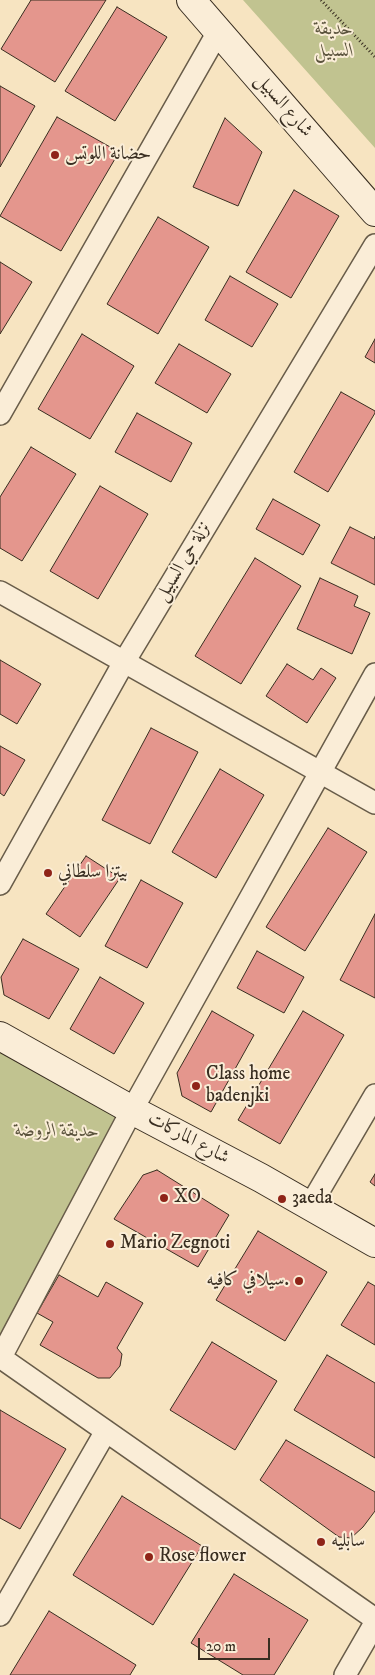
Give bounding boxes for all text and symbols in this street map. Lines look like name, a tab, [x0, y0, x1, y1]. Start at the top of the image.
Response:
park label: حديقة السبيل	[314, 19, 354, 63]
street label: شارع السبيل	[249, 70, 317, 142]
place label: حضانة اللوتس	[65, 144, 151, 166]
marker: حضانة اللوتس	[49, 149, 61, 161]
street label: نزلة حي السبيل	[151, 518, 217, 606]
place label: بيتزا سلطاني	[58, 862, 128, 884]
marker: بيتزا سلطاني	[42, 867, 54, 879]
place label: Class home badenjki	[206, 1064, 290, 1108]
marker: Class home badenjki	[190, 1080, 202, 1092]
street label: شارع الماركات	[143, 1108, 233, 1170]
park label: حديقة الروضة	[15, 1121, 99, 1143]
place label: XO	[174, 1187, 201, 1209]
place label: 3aeda	[292, 1188, 333, 1210]
marker: XO	[158, 1192, 170, 1204]
marker: 3aeda	[276, 1193, 288, 1205]
place label: Mario Zegnoti	[120, 1233, 230, 1255]
marker: Mario Zegnoti	[104, 1238, 116, 1250]
place label: سيلافي كافيه.	[206, 1270, 289, 1292]
marker: سيلافي كافيه.	[293, 1275, 305, 1287]
place label: سابليه	[331, 1531, 365, 1553]
marker: سابليه	[315, 1536, 327, 1548]
place label: Rose flower	[159, 1546, 246, 1568]
marker: Rose flower	[143, 1551, 155, 1563]
scale bar	[200, 1628, 272, 1660]
text: 20 m	[206, 1637, 236, 1656]

